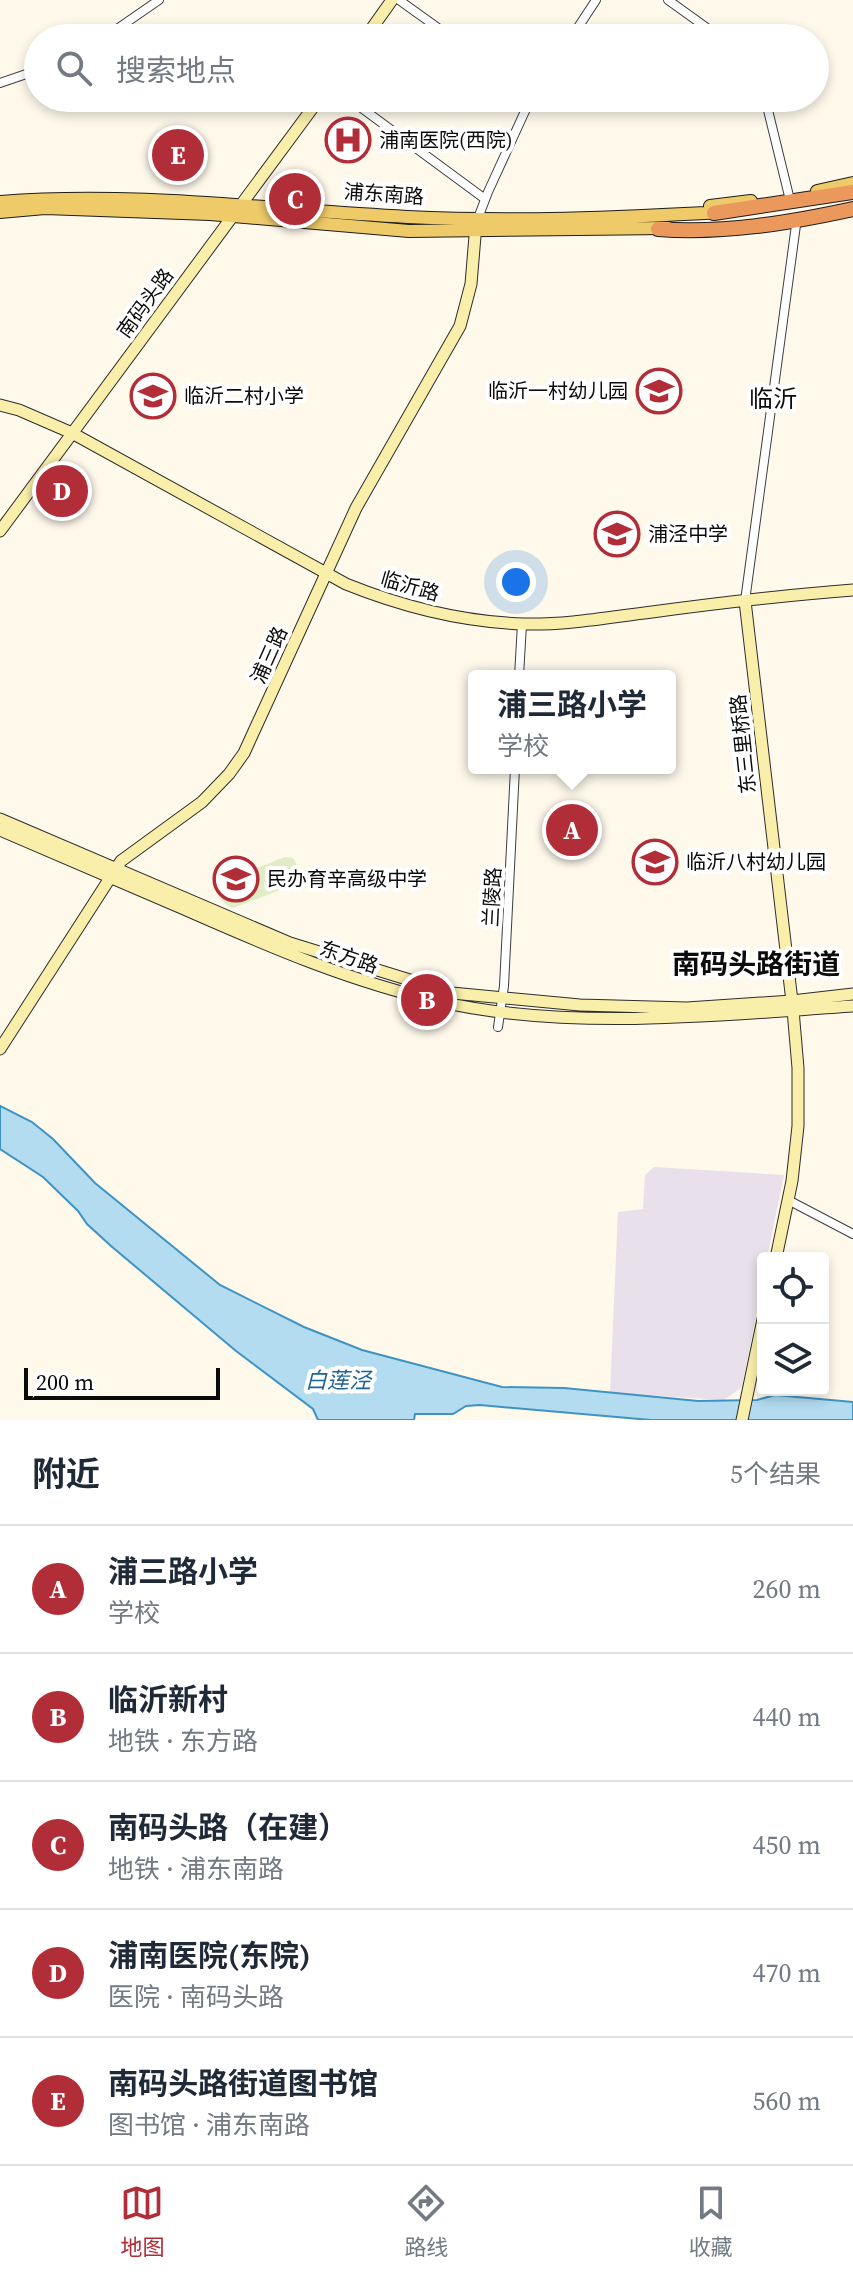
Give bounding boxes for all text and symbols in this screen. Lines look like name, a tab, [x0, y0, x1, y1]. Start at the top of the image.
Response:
search box	[24, 24, 829, 112]
icon: search	[52, 46, 96, 90]
text: 搜索地点	[116, 50, 236, 91]
hospital icon: 浦南医院(西院)	[324, 116, 372, 164]
pin: E	[152, 125, 204, 185]
place label: 浦南医院(西院)	[379, 126, 513, 154]
pin: C	[269, 169, 321, 229]
street label: 浦东南路	[343, 177, 425, 211]
street label: 南码头路	[110, 262, 180, 344]
school or university icon: 临沂一村幼儿园	[635, 367, 683, 415]
school or university icon: 临沂二村小学	[129, 372, 177, 420]
place label: 临沂一村幼儿园	[488, 377, 628, 405]
place label: 临沂二村小学	[184, 382, 304, 410]
district label: 临沂	[749, 382, 797, 415]
pin: D	[36, 461, 88, 521]
school or university icon: 浦泾中学	[593, 510, 641, 558]
place label: 浦泾中学	[648, 520, 728, 548]
your location	[496, 562, 536, 602]
street label: 临沂路	[377, 564, 443, 608]
street label: 浦三路	[244, 622, 294, 688]
popup	[468, 670, 676, 774]
text: 浦三路小学	[497, 684, 647, 725]
street label: 东三里桥路	[724, 693, 762, 795]
text: 学校	[497, 728, 549, 764]
pin: A	[546, 800, 598, 860]
school or university icon: 临沂八村幼儿园	[631, 838, 679, 886]
place label: 临沂八村幼儿园	[686, 848, 826, 876]
school or university icon: 民办育辛高级中学	[212, 855, 260, 903]
place label: 民办育辛高级中学	[267, 865, 427, 893]
street label: 兰陵路	[476, 866, 508, 928]
street label: 东方路	[316, 934, 382, 980]
district label: 南码头路街道	[672, 945, 840, 983]
pin: B	[401, 970, 453, 1030]
map controls	[757, 1252, 829, 1396]
button: locate	[757, 1252, 829, 1324]
button: layers	[757, 1324, 829, 1396]
scale bar	[24, 1364, 220, 1400]
water label: 白莲泾	[305, 1365, 373, 1395]
text: 200 m	[36, 1367, 94, 1397]
text: 附近	[32, 1451, 100, 1497]
text: 5个结果	[730, 1456, 821, 1492]
text: 浦三路小学	[108, 1551, 258, 1592]
text: A	[49, 1571, 67, 1607]
text: 260 m	[753, 1571, 821, 1607]
text: 学校	[108, 1595, 160, 1631]
text: 临沂新村	[108, 1679, 228, 1720]
text: B	[50, 1699, 66, 1735]
text: 440 m	[753, 1699, 821, 1735]
text: 地铁 · 东方路	[108, 1723, 258, 1759]
text: 南码头路（在建）	[108, 1807, 348, 1848]
text: C	[50, 1827, 66, 1863]
text: 450 m	[753, 1827, 821, 1863]
text: 地铁 · 浦东南路	[108, 1851, 284, 1887]
text: 浦南医院(东院)	[108, 1935, 311, 1976]
text: D	[49, 1955, 67, 1991]
text: 470 m	[753, 1955, 821, 1991]
text: 医院 · 南码头路	[108, 1979, 284, 2015]
text: 南码头路街道图书馆	[108, 2063, 378, 2104]
text: E	[50, 2083, 66, 2119]
text: 560 m	[753, 2083, 821, 2119]
text: 图书馆 · 浦东南路	[108, 2107, 310, 2143]
tab: 地图	[120, 2181, 164, 2262]
tab: 路线	[404, 2181, 449, 2262]
tab: 收藏	[689, 2181, 733, 2262]

